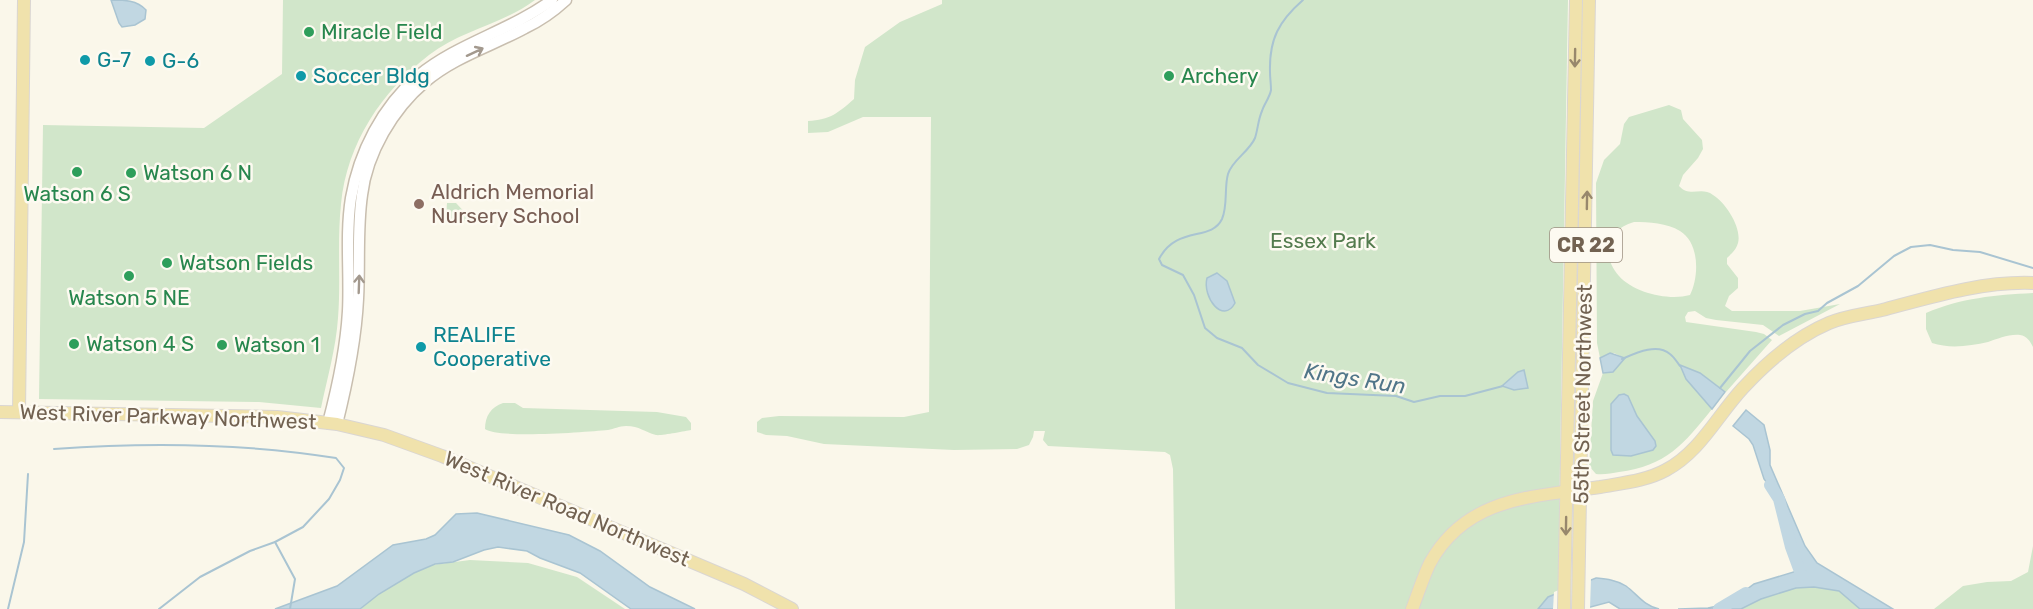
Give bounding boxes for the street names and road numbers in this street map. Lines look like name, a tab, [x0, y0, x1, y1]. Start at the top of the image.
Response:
road number: CR 22	[1550, 228, 1622, 262]
street label: 55th Street Northwest	[1568, 284, 1597, 504]
street label: West River Parkway Northwest	[19, 399, 317, 434]
street label: West River Road Northwest	[441, 445, 694, 572]

